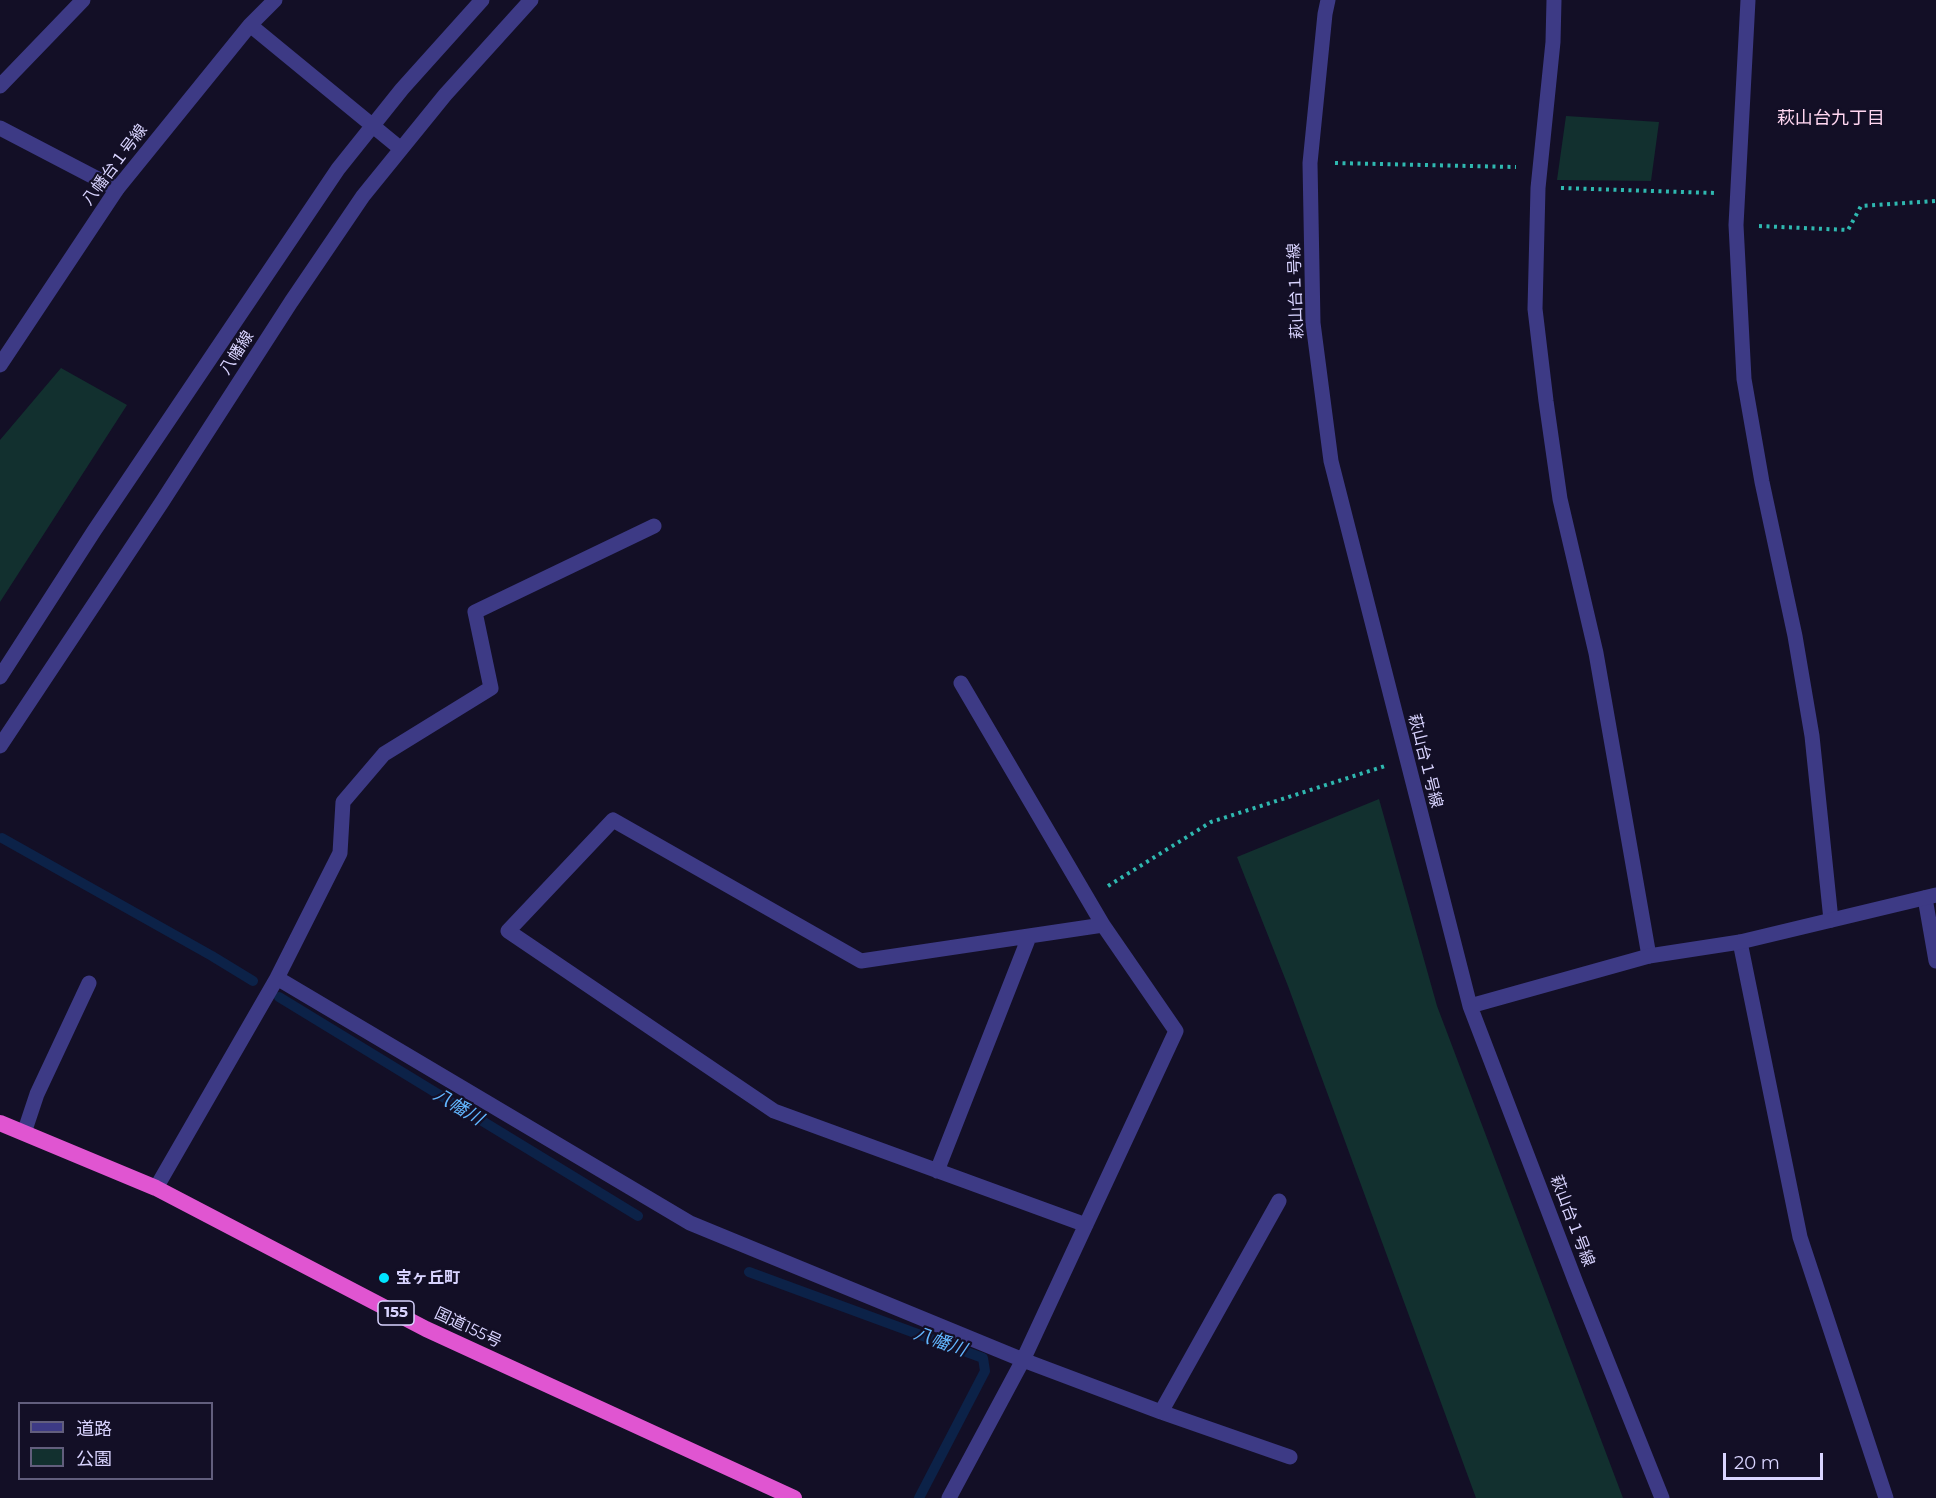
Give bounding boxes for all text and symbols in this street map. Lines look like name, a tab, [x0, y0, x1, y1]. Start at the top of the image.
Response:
district label: 萩山台九丁目	[1777, 108, 1885, 130]
street label: 八幡台１号線	[78, 121, 152, 209]
street label: 萩山台１号線	[1285, 243, 1307, 339]
street label: 八幡線	[216, 328, 258, 378]
street label: 萩山台１号線	[1404, 712, 1446, 810]
water label: 八幡川	[429, 1084, 487, 1130]
street label: 萩山台１号線	[1546, 1173, 1598, 1269]
place label: 宝ヶ丘町	[396, 1268, 460, 1288]
marker: 宝ヶ丘町	[377, 1271, 391, 1285]
road number: 155	[378, 1301, 414, 1325]
street label: 国道155号	[431, 1304, 505, 1352]
water label: 八幡川	[911, 1323, 969, 1361]
legend	[18, 1402, 213, 1480]
text: 道路	[76, 1418, 112, 1440]
scale bar	[1726, 1441, 1826, 1479]
text: 公園	[76, 1448, 112, 1470]
text: 20 m	[1734, 1452, 1780, 1474]

